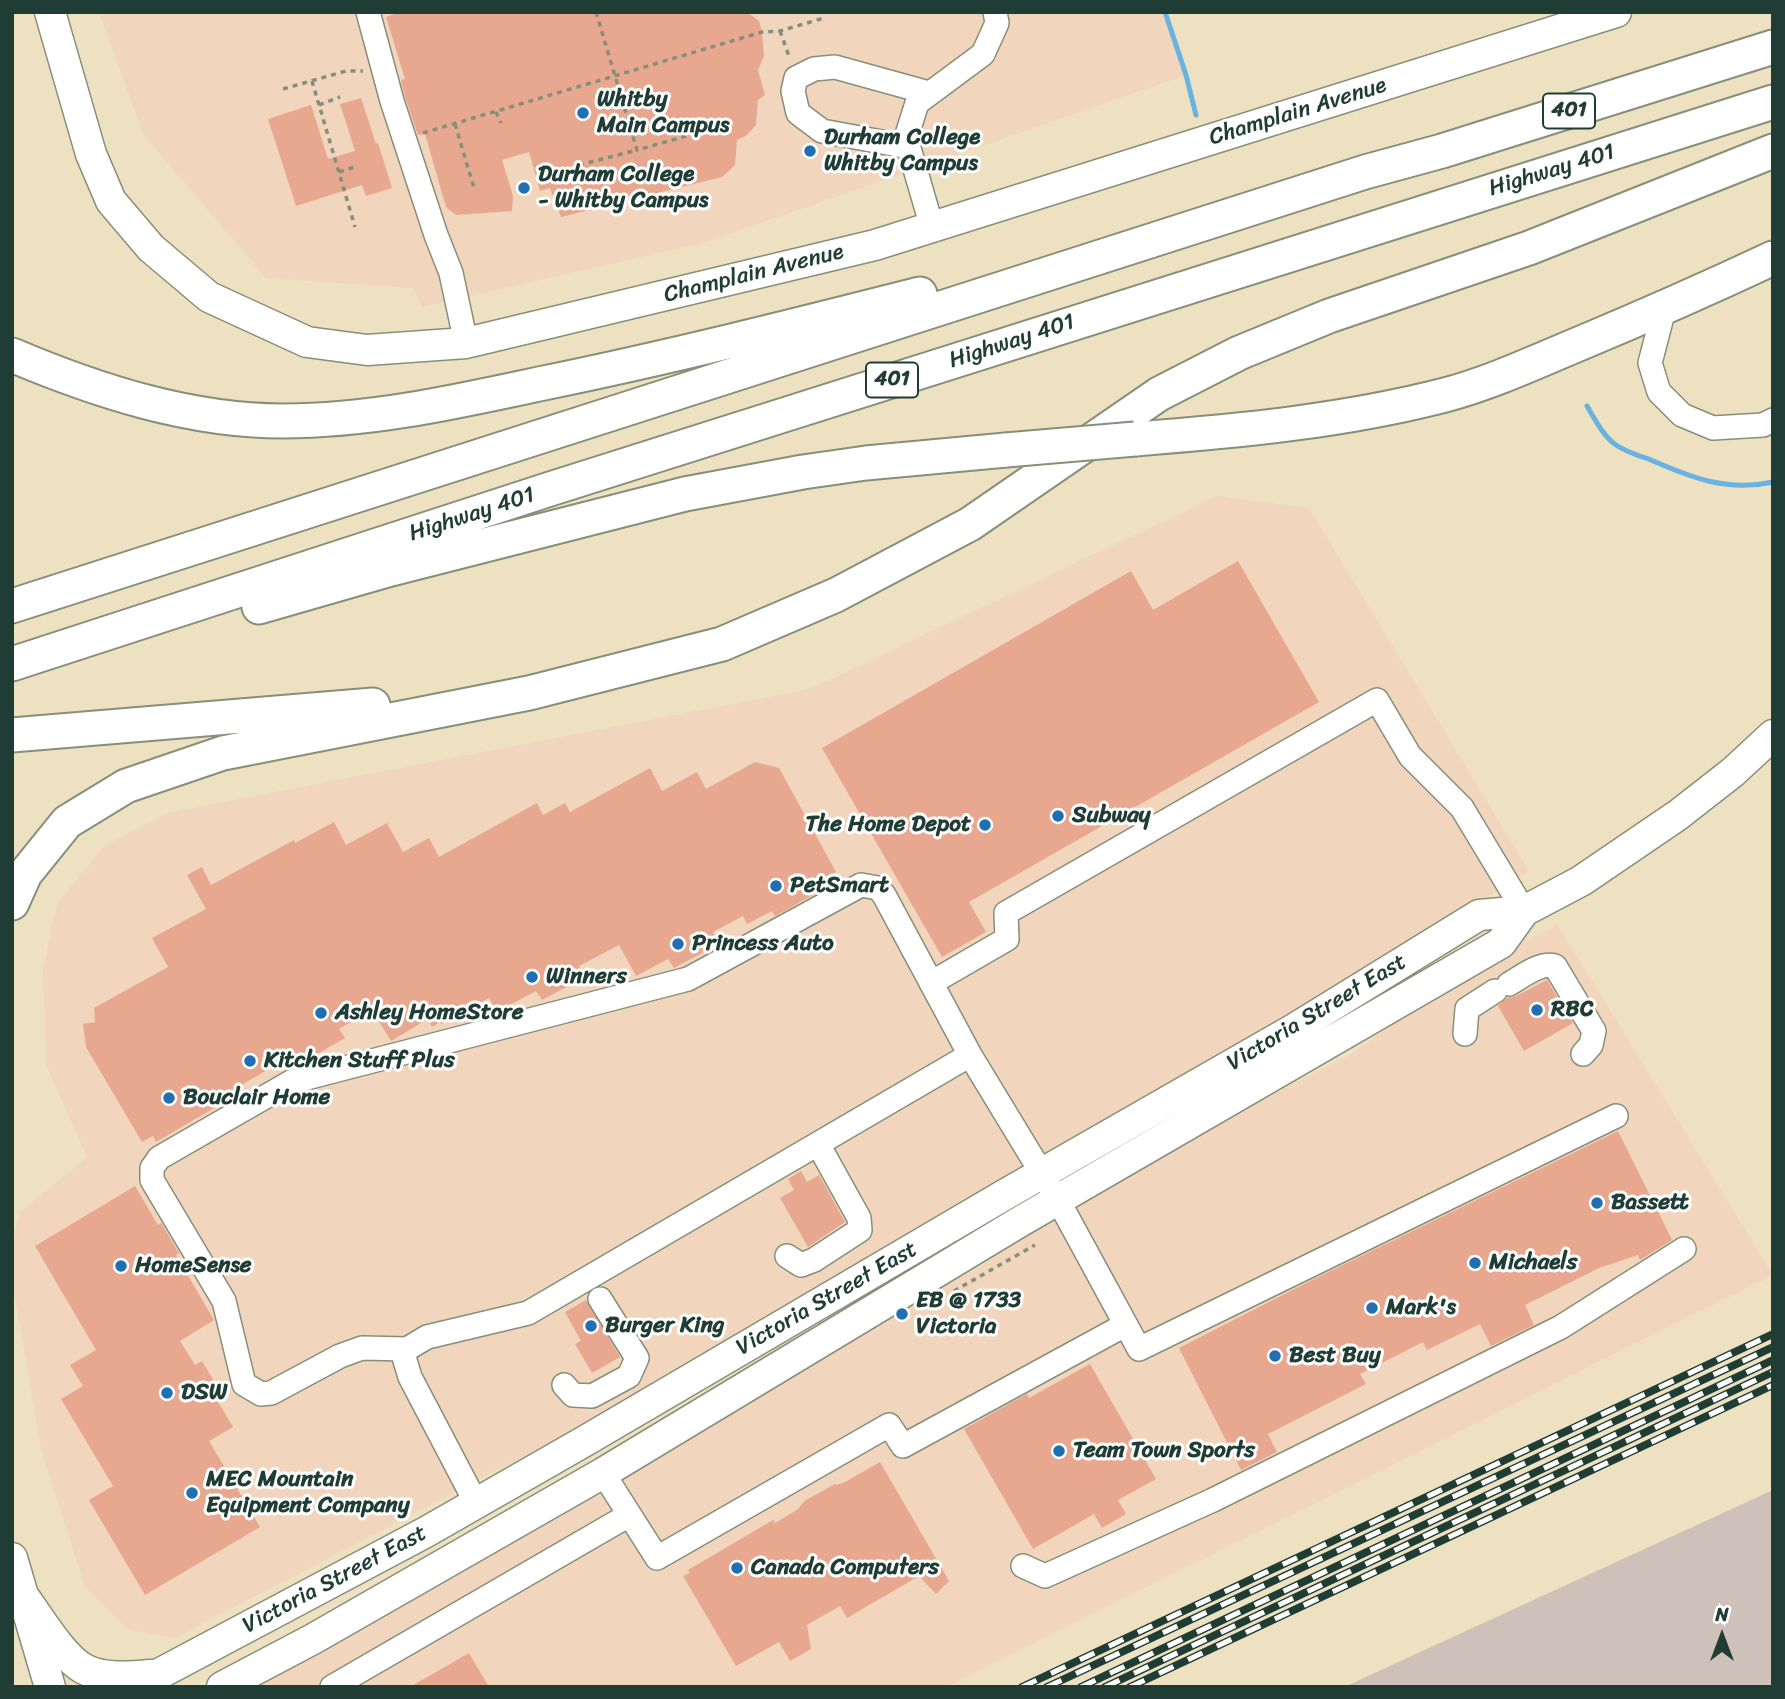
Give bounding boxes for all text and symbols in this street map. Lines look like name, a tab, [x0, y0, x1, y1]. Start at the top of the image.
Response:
street label: Champlain Avenue	[1206, 72, 1390, 152]
place label: Whitby Main Campus	[597, 86, 730, 140]
road number: 401	[1543, 94, 1595, 128]
marker: Whitby Main Campus	[575, 105, 591, 121]
place label: Durham College Whitby Campus	[824, 124, 980, 178]
street label: Highway 401	[1486, 139, 1618, 203]
marker: Durham College Whitby Campus	[802, 143, 818, 159]
place label: Durham College - Whitby Campus	[538, 161, 708, 215]
marker: Durham College - Whitby Campus	[516, 180, 532, 196]
street label: Champlain Avenue	[661, 238, 847, 310]
street label: Highway 401	[946, 309, 1078, 375]
road number: 401	[866, 362, 918, 398]
street label: Highway 401	[406, 482, 538, 548]
place label: Subway	[1072, 802, 1151, 830]
marker: Subway	[1050, 808, 1066, 824]
place label: The Home Depot	[805, 811, 971, 839]
marker: The Home Depot	[977, 817, 993, 833]
place label: PetSmart	[790, 872, 889, 900]
marker: PetSmart	[768, 878, 784, 894]
place label: Princess Auto	[692, 930, 834, 958]
marker: Princess Auto	[670, 936, 686, 952]
street label: Victoria Street East	[1222, 949, 1412, 1077]
place label: Winners	[546, 963, 627, 991]
marker: Winners	[524, 969, 540, 985]
place label: RBC	[1551, 996, 1593, 1024]
place label: Ashley HomeStore	[335, 999, 524, 1027]
marker: RBC	[1529, 1002, 1545, 1018]
marker: Ashley HomeStore	[313, 1005, 329, 1021]
place label: Kitchen Stuff Plus	[264, 1047, 455, 1075]
marker: Kitchen Stuff Plus	[242, 1053, 258, 1069]
place label: Bouclair Home	[183, 1084, 330, 1112]
marker: Bouclair Home	[161, 1090, 177, 1106]
place label: Bassett	[1611, 1189, 1689, 1217]
marker: Bassett	[1589, 1195, 1605, 1211]
street label: Victoria Street East	[732, 1236, 922, 1362]
place label: Michaels	[1489, 1249, 1577, 1277]
place label: HomeSense	[135, 1252, 252, 1280]
marker: Michaels	[1467, 1255, 1483, 1271]
marker: HomeSense	[113, 1258, 129, 1274]
place label: EB @ 1733 Victoria	[916, 1287, 1021, 1341]
place label: Mark's	[1386, 1294, 1456, 1322]
marker: Mark's	[1364, 1300, 1380, 1316]
marker: EB @ 1733 Victoria	[894, 1306, 910, 1322]
place label: Burger King	[605, 1312, 724, 1340]
marker: Burger King	[583, 1318, 599, 1334]
place label: Best Buy	[1289, 1342, 1381, 1370]
marker: Best Buy	[1267, 1348, 1283, 1364]
place label: DSW	[181, 1379, 228, 1407]
marker: DSW	[159, 1385, 175, 1401]
place label: Team Town Sports	[1073, 1437, 1255, 1465]
marker: Team Town Sports	[1051, 1443, 1067, 1459]
place label: MEC Mountain Equipment Company	[206, 1466, 410, 1520]
marker: MEC Mountain Equipment Company	[184, 1485, 200, 1501]
street label: Victoria Street East	[238, 1520, 432, 1640]
place label: Canada Computers	[751, 1554, 939, 1582]
marker: Canada Computers	[729, 1560, 745, 1576]
text: N	[1715, 1598, 1729, 1631]
north arrow	[1687, 1601, 1757, 1671]

